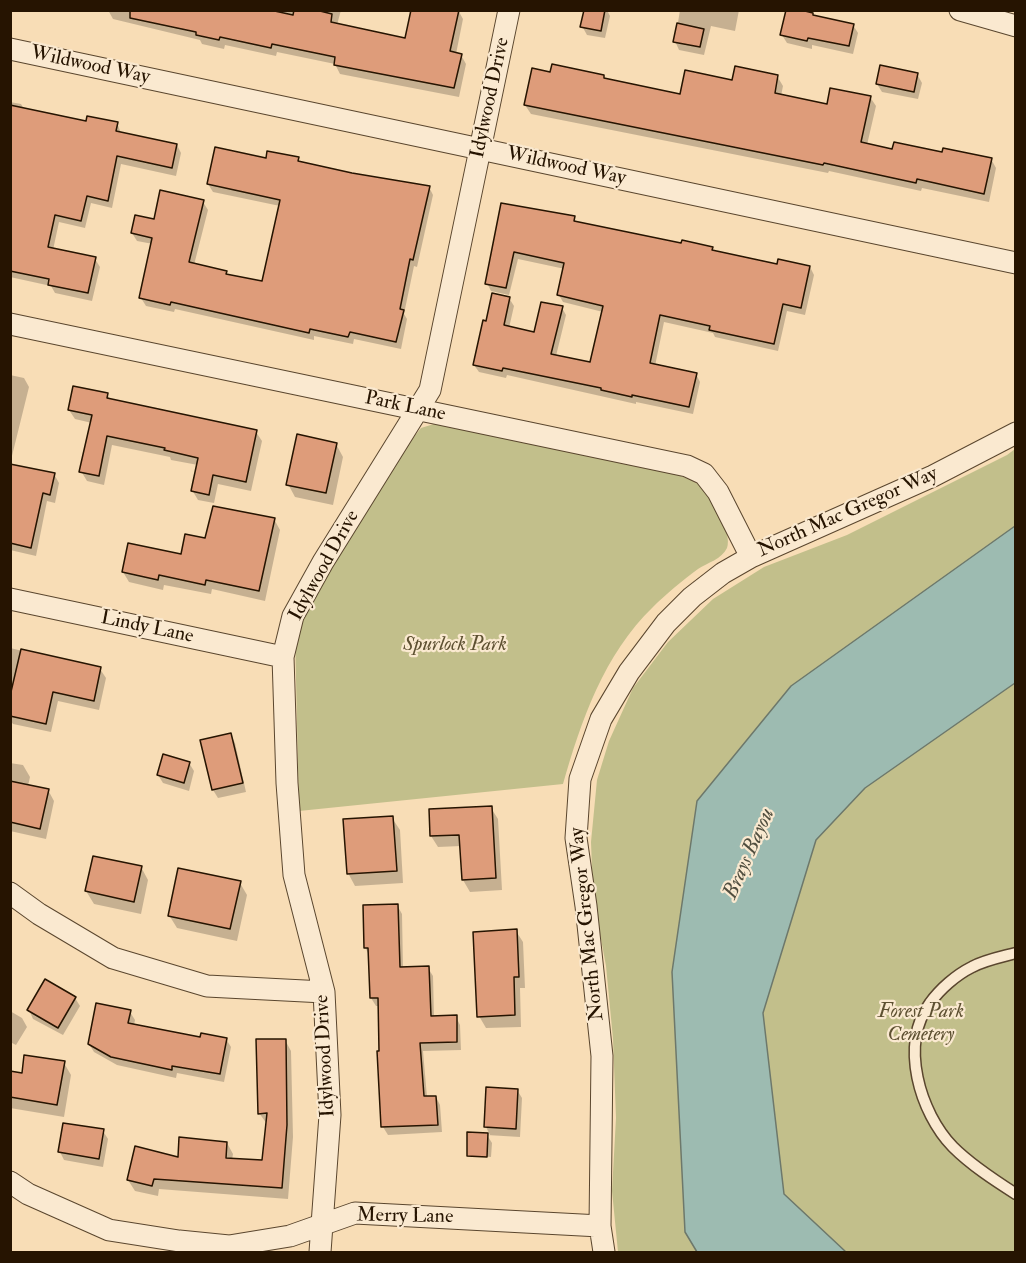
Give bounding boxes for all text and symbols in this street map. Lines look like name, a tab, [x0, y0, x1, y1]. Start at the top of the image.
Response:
street label: Idylwood Drive	[467, 35, 515, 161]
street label: Wildwood Way	[28, 42, 152, 90]
street label: Wildwood Way	[504, 143, 628, 191]
street label: Park Lane	[362, 387, 448, 427]
street label: North Mac Gregor Way	[754, 462, 942, 564]
street label: Idylwood Drive	[285, 507, 365, 625]
street label: Lindy Lane	[98, 606, 196, 650]
park label: Spurlock Park	[403, 634, 507, 658]
water label: Brays Bayou	[719, 805, 781, 903]
street label: North Mac Gregor Way	[566, 826, 610, 1022]
street label: Idylwood Drive	[311, 994, 341, 1118]
park label: Forest Park Cemetery	[878, 1001, 964, 1048]
street label: Merry Lane	[356, 1204, 454, 1230]

